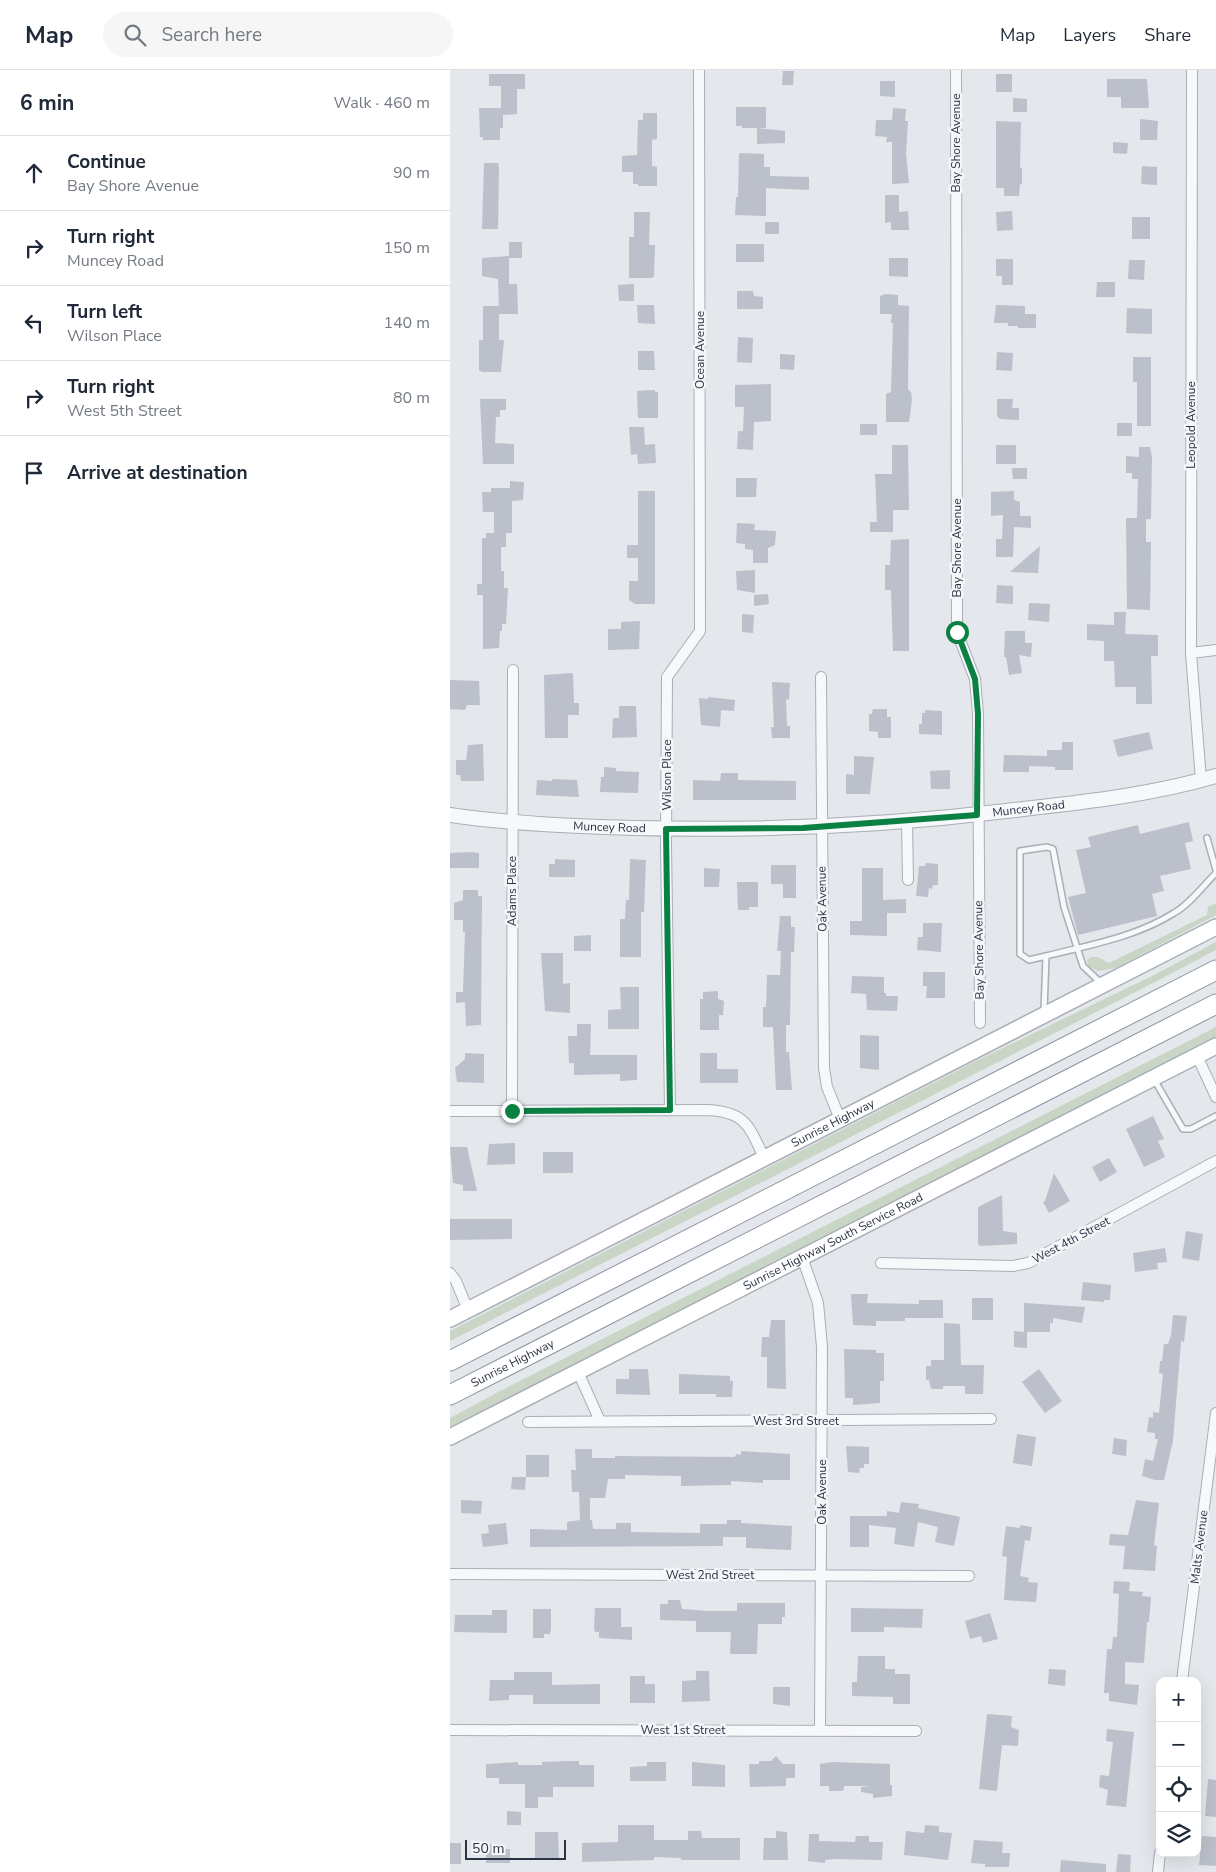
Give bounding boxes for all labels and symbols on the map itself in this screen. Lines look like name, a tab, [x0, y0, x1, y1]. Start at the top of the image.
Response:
street label: Bay Shore Avenue	[948, 93, 964, 193]
street label: Ocean Avenue	[692, 311, 708, 389]
street label: Leopold Avenue	[1183, 381, 1199, 469]
street label: Bay Shore Avenue	[949, 498, 965, 598]
route start	[946, 621, 969, 644]
street label: Wilson Place	[659, 739, 675, 811]
street label: Muncey Road	[991, 796, 1066, 821]
street label: Muncey Road	[573, 818, 646, 836]
street label: Adams Place	[504, 856, 520, 926]
street label: Oak Avenue	[813, 866, 831, 932]
street label: Bay Shore Avenue	[970, 900, 988, 1000]
street label: Sunrise Highway	[788, 1095, 878, 1151]
route end	[501, 1100, 524, 1123]
street label: Sunrise Highway South Service Road	[740, 1189, 926, 1294]
street label: West 4th Street	[1029, 1212, 1113, 1267]
street label: Sunrise Highway	[468, 1335, 557, 1391]
street label: West 3rd Street	[753, 1413, 840, 1429]
street label: Oak Avenue	[814, 1459, 830, 1525]
street label: Malts Avenue	[1187, 1509, 1211, 1585]
street label: West 2nd Street	[666, 1567, 755, 1583]
street label: West 1st Street	[641, 1722, 726, 1738]
scale bar	[465, 1837, 566, 1860]

